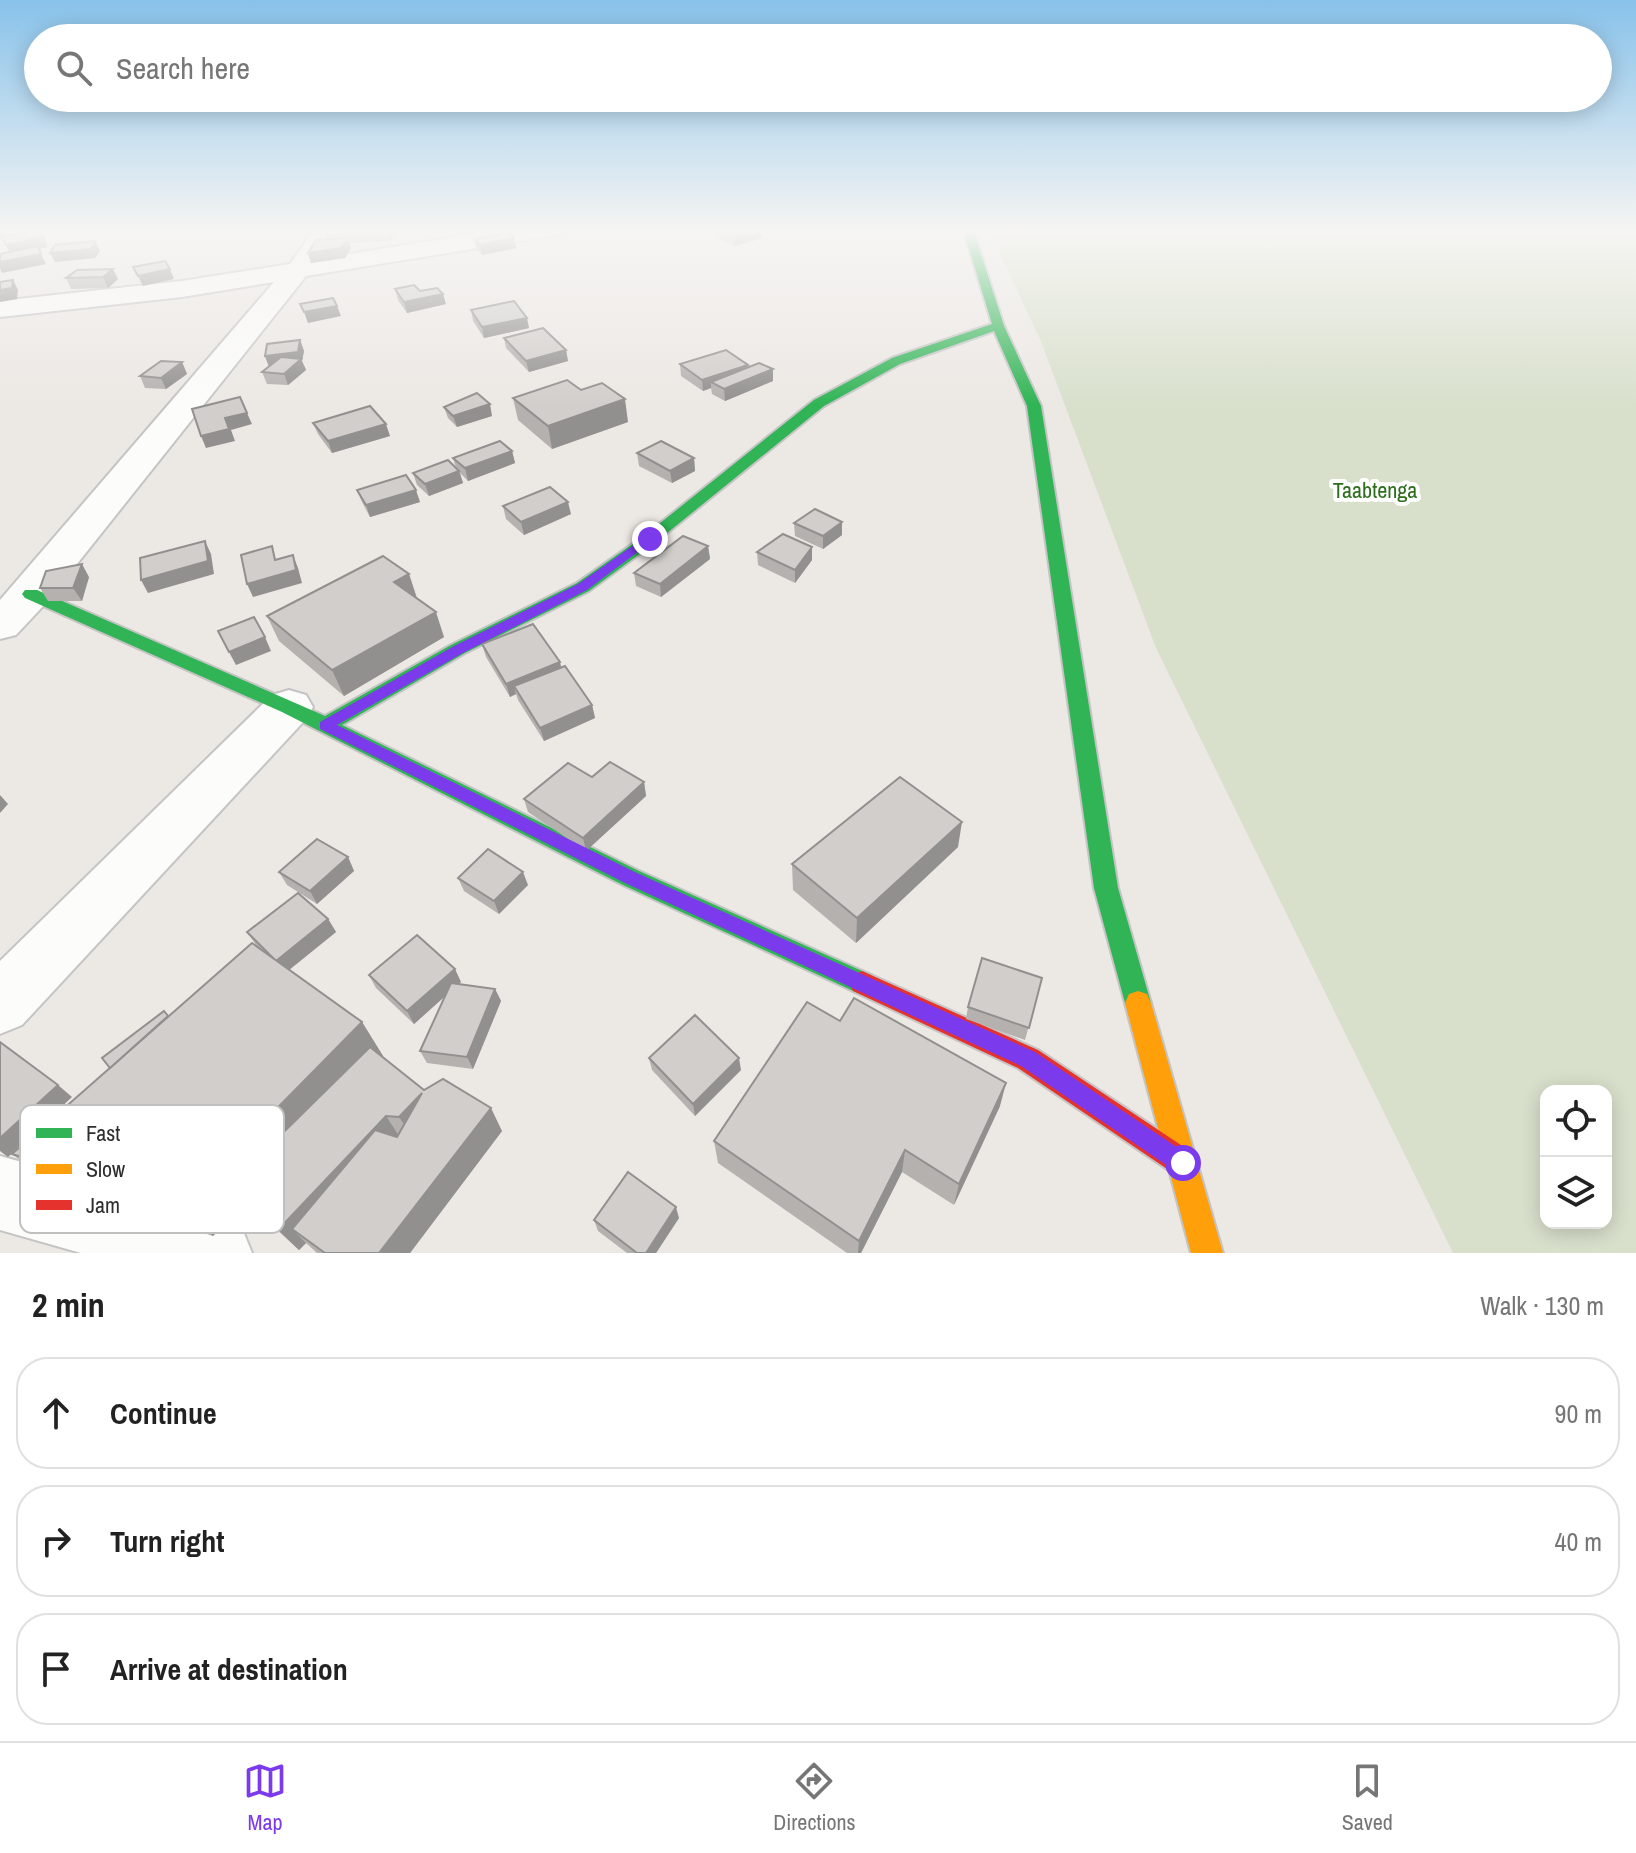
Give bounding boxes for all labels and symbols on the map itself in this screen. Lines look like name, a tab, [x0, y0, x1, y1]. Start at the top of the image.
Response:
park label: Taabtenga	[1333, 475, 1417, 505]
route end	[632, 521, 668, 557]
legend	[20, 1105, 284, 1233]
text: Fast	[86, 1118, 120, 1148]
route start	[1165, 1145, 1201, 1181]
text: Slow	[86, 1154, 125, 1184]
text: Jam	[86, 1190, 120, 1220]

